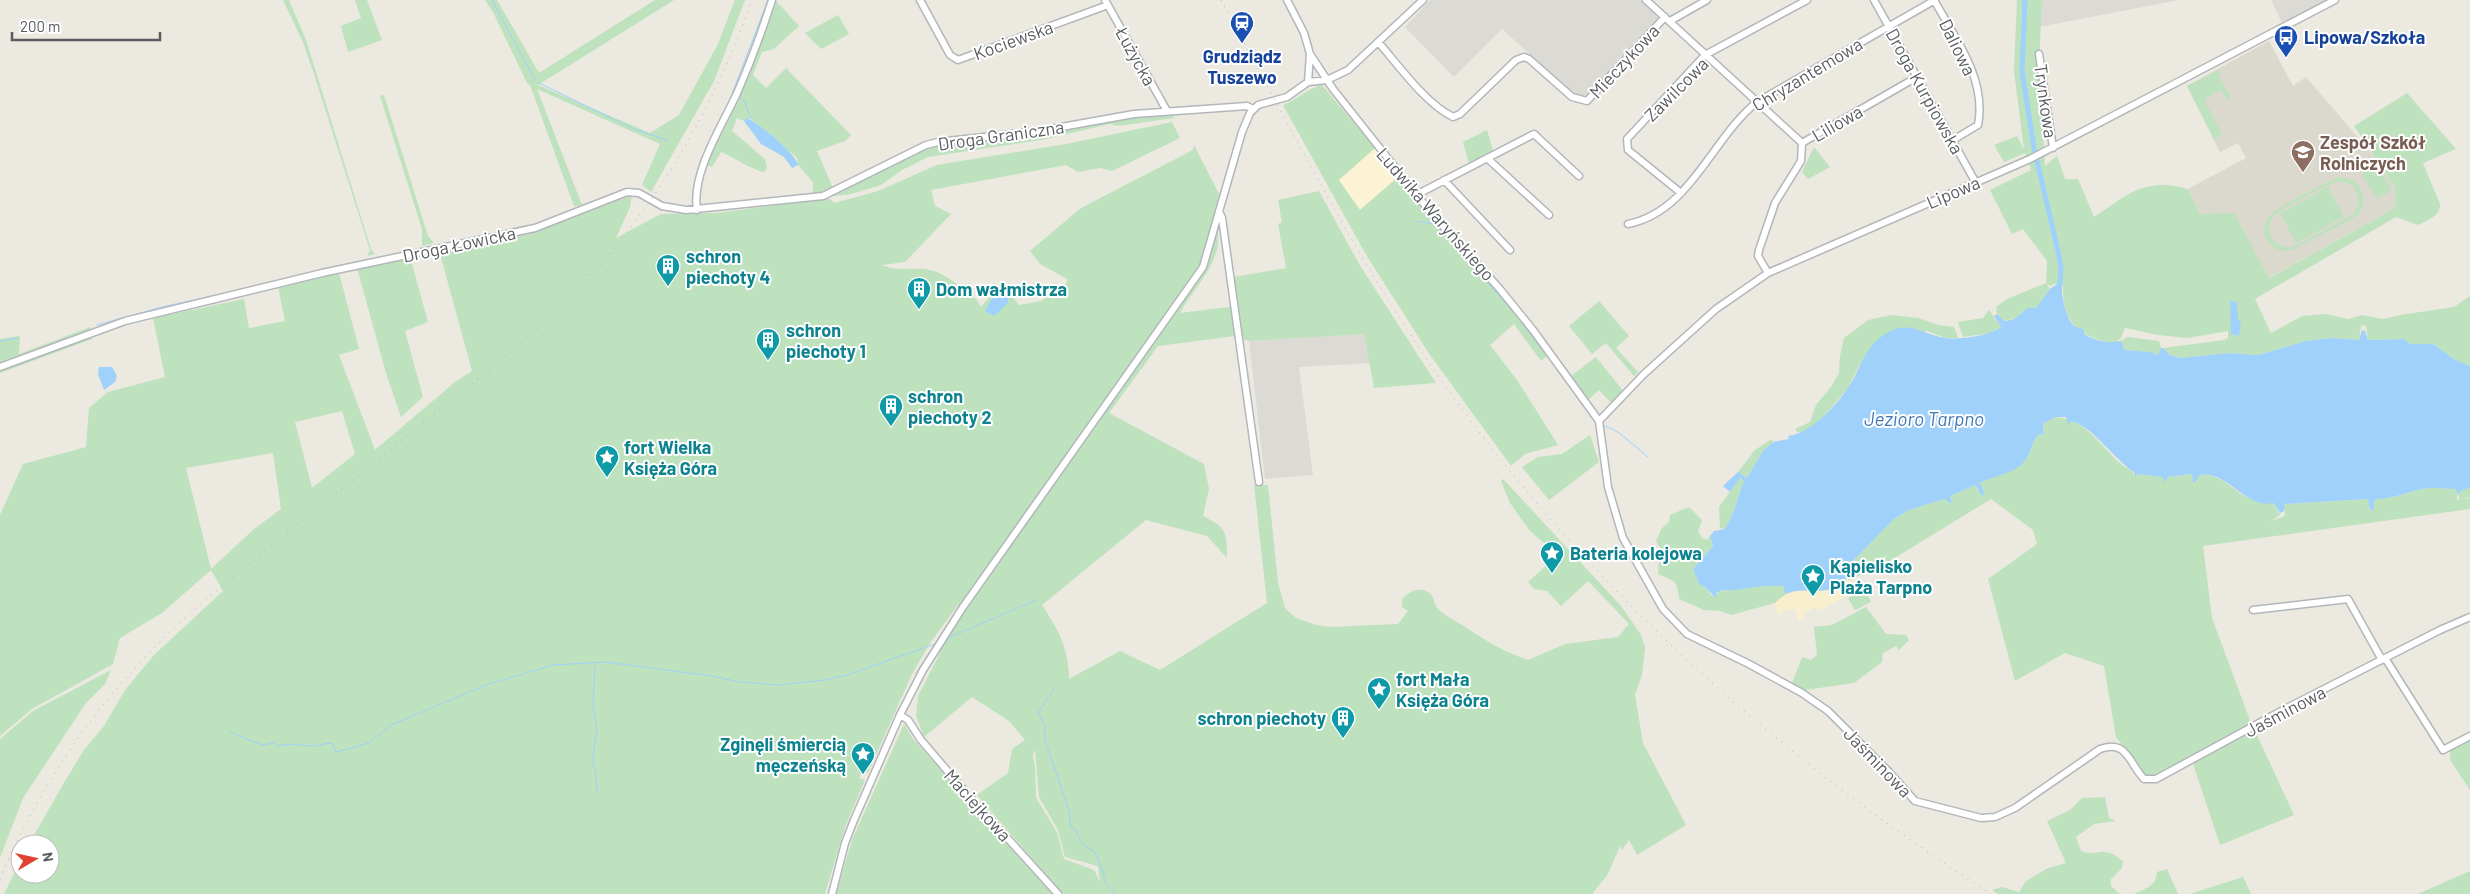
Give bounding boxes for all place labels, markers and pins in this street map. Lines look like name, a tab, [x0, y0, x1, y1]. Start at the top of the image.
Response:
station icon: Grudziądz Tuszewo	[1229, 10, 1255, 44]
bus stop icon: Lipowa/Szkoła	[2273, 24, 2299, 58]
place label: Lipowa/Szkoła	[2304, 26, 2425, 48]
place label: Grudziądz Tuszewo	[1203, 45, 1281, 88]
place label: Zespół Szkół Rolniczych	[2320, 131, 2426, 174]
school or university icon: Zespół Szkół Rolniczych	[2290, 139, 2316, 173]
place label: schron piechoty 4	[686, 245, 770, 288]
building icon: schron piechoty 4	[655, 253, 681, 287]
building icon: Dom wałmistrza	[906, 276, 932, 310]
place label: Dom wałmistrza	[936, 278, 1067, 300]
place label: schron piechoty 1	[786, 319, 866, 362]
building icon: schron piechoty 1	[755, 327, 781, 361]
place label: schron piechoty 2	[908, 385, 991, 428]
building icon: schron piechoty 2	[878, 393, 904, 427]
place label: fort Wielka Księża Góra	[624, 436, 717, 479]
place icon: fort Wielka Księża Góra	[594, 444, 620, 478]
place icon: Bateria kolejowa	[1539, 540, 1565, 574]
place label: Bateria kolejowa	[1570, 542, 1702, 564]
place label: Kąpielisko Plaża Tarpno	[1830, 555, 1932, 598]
place icon: Kąpielisko Plaża Tarpno	[1800, 563, 1826, 597]
place label: fort Mała Księża Góra	[1396, 668, 1489, 711]
place icon: fort Mała Księża Góra	[1366, 676, 1392, 710]
building icon: schron piechoty	[1330, 705, 1356, 739]
place label: schron piechoty	[1198, 707, 1326, 729]
place label: Zginęli śmiercią męczeńską	[720, 733, 846, 776]
place icon: Zginęli śmiercią męczeńską	[850, 741, 876, 775]

